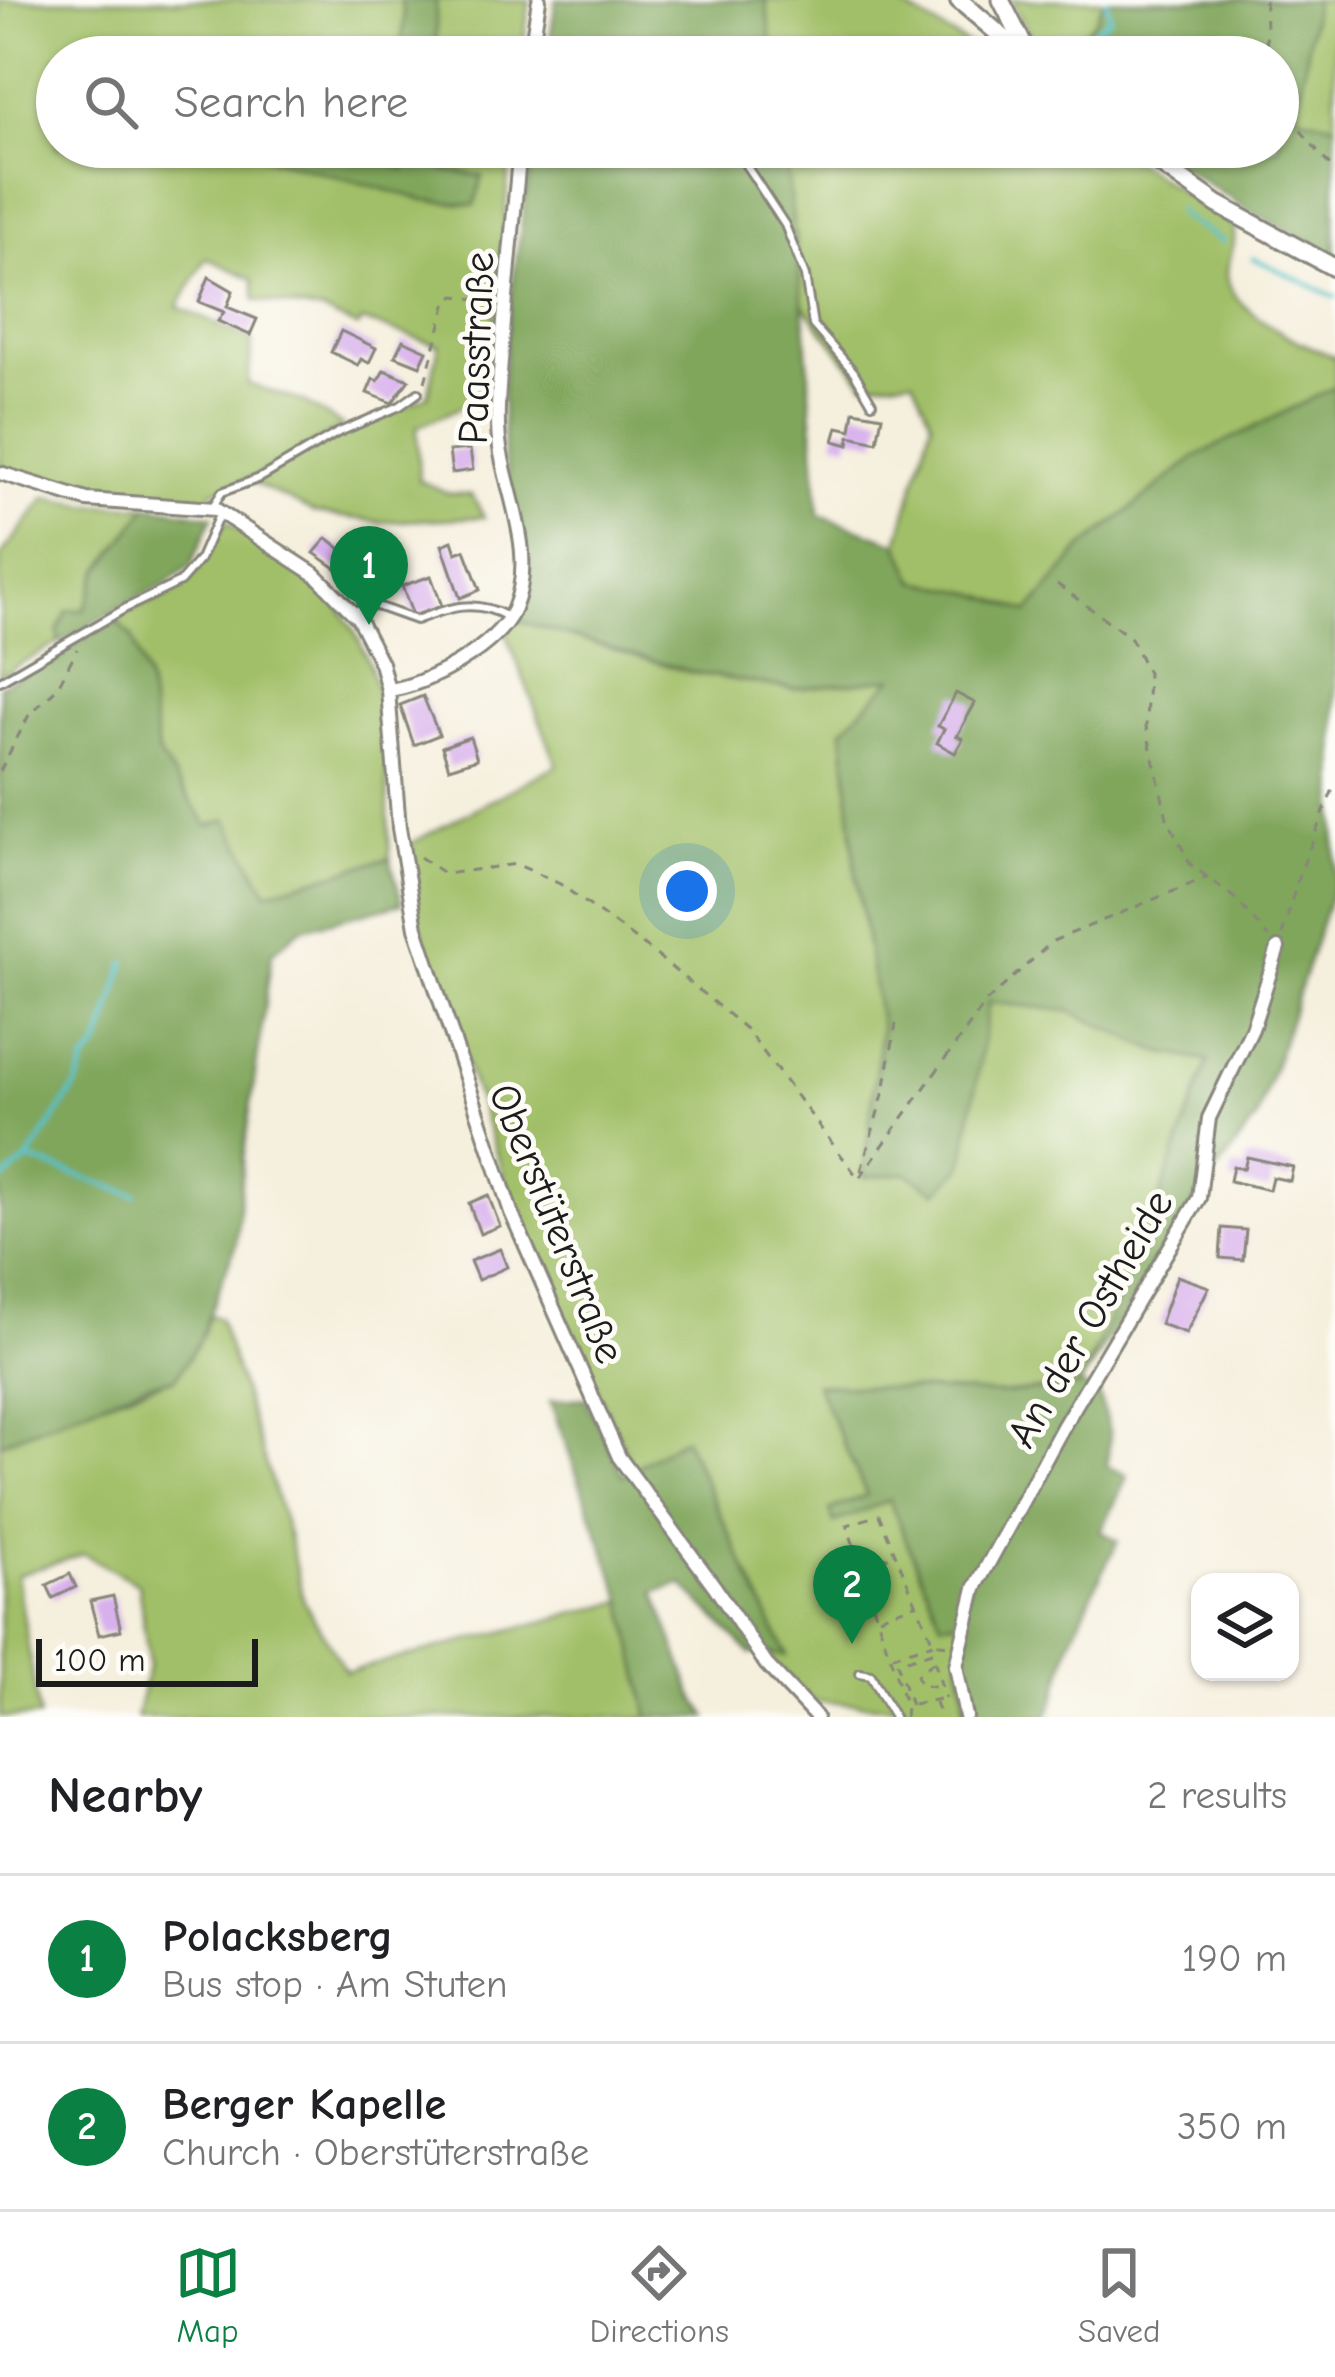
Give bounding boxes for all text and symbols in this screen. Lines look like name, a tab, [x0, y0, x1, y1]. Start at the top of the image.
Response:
search box	[36, 36, 1299, 168]
icon: search	[78, 69, 144, 135]
text: Search here	[174, 76, 408, 128]
street label: Paasstraße	[449, 251, 504, 445]
pin: 1	[330, 526, 408, 625]
your location	[657, 861, 717, 921]
street label: Oberstüterstraße	[478, 1077, 635, 1370]
street label: An der Ostheide	[997, 1182, 1184, 1456]
pin: 2	[813, 1545, 891, 1644]
map controls	[1191, 1573, 1299, 1681]
button: layers	[1191, 1573, 1299, 1681]
scale bar	[36, 1633, 258, 1686]
text: 100 m	[54, 1641, 146, 1679]
text: Nearby	[48, 1766, 202, 1825]
text: 2 results	[1147, 1773, 1287, 1818]
text: Polacksberg	[162, 1910, 393, 1962]
text: 1	[79, 1936, 95, 1981]
text: 190 m	[1182, 1936, 1287, 1981]
text: Bus stop · Am Stuten	[162, 1962, 508, 2007]
text: Berger Kapelle	[162, 2078, 446, 2130]
text: 2	[77, 2104, 97, 2149]
text: 350 m	[1177, 2104, 1287, 2149]
text: Church · Oberstüterstraße	[162, 2130, 589, 2175]
tab: Map	[175, 2240, 241, 2350]
tab: Directions	[590, 2240, 729, 2350]
tab: Saved	[1078, 2240, 1160, 2350]

